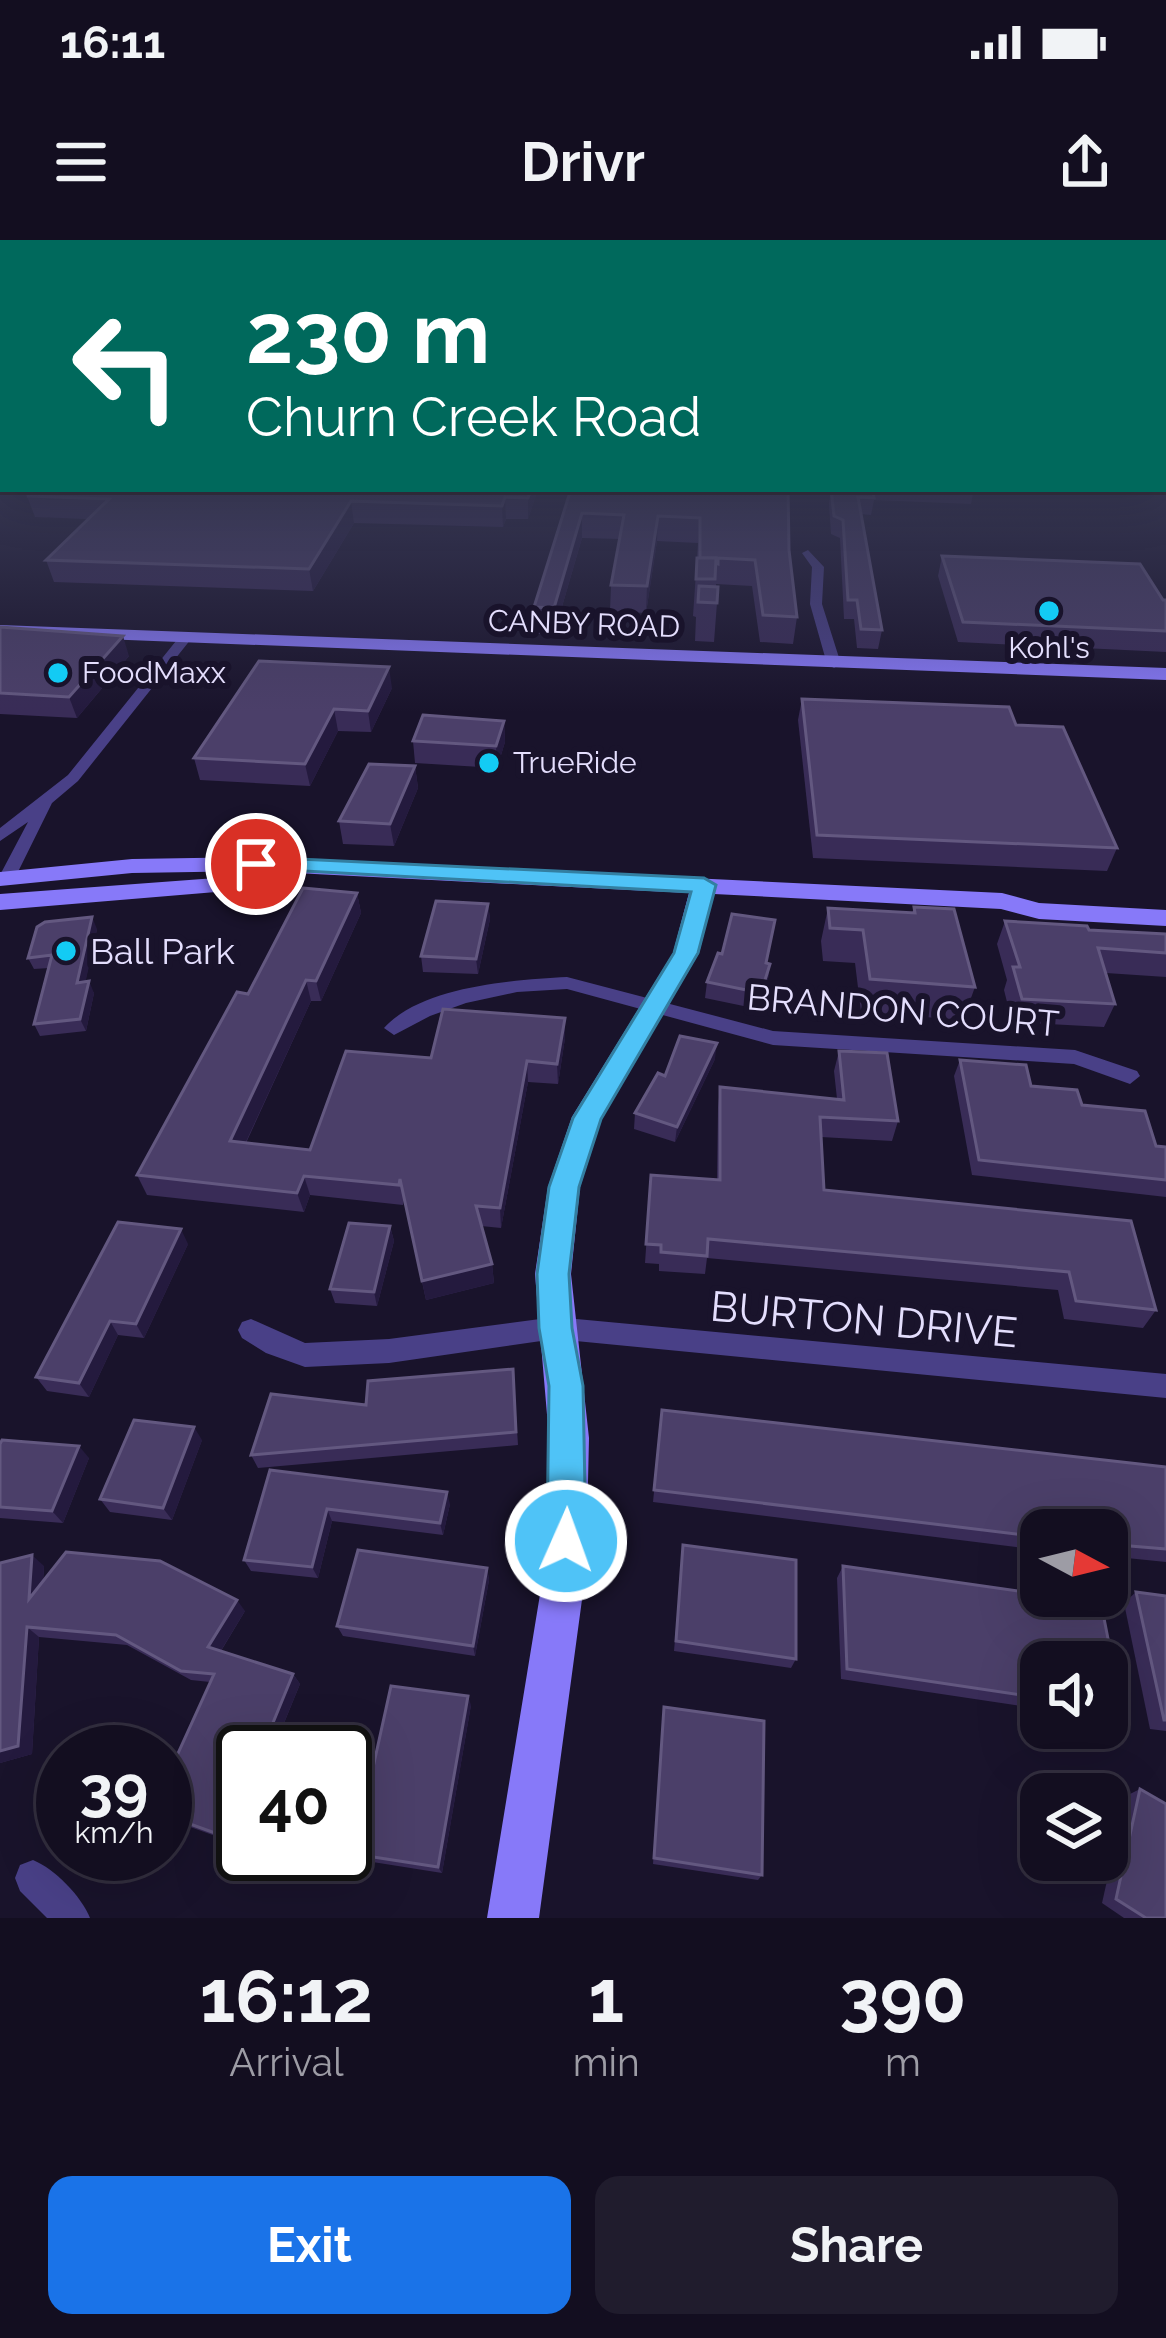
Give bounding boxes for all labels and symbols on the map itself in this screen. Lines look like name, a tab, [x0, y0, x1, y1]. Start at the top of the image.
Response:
marker: Kohl's	[1036, 598, 1062, 624]
street label: CANBY ROAD	[487, 603, 681, 644]
place label: Kohl's	[1008, 630, 1090, 665]
place label: FoodMaxx	[82, 655, 226, 690]
marker: FoodMaxx	[45, 660, 71, 686]
place label: TrueRide	[513, 745, 637, 780]
marker: TrueRide	[476, 750, 502, 776]
pin	[205, 813, 307, 915]
place label: Ball Park	[90, 930, 235, 972]
marker: Ball Park	[53, 938, 79, 964]
street label: BRANDON COURT	[745, 975, 1061, 1045]
street label: BURTON DRIVE	[708, 1282, 1020, 1357]
position arrow	[503, 1478, 629, 1604]
north arrow	[1020, 1509, 1128, 1617]
speed limit sign: 40	[216, 1725, 372, 1881]

